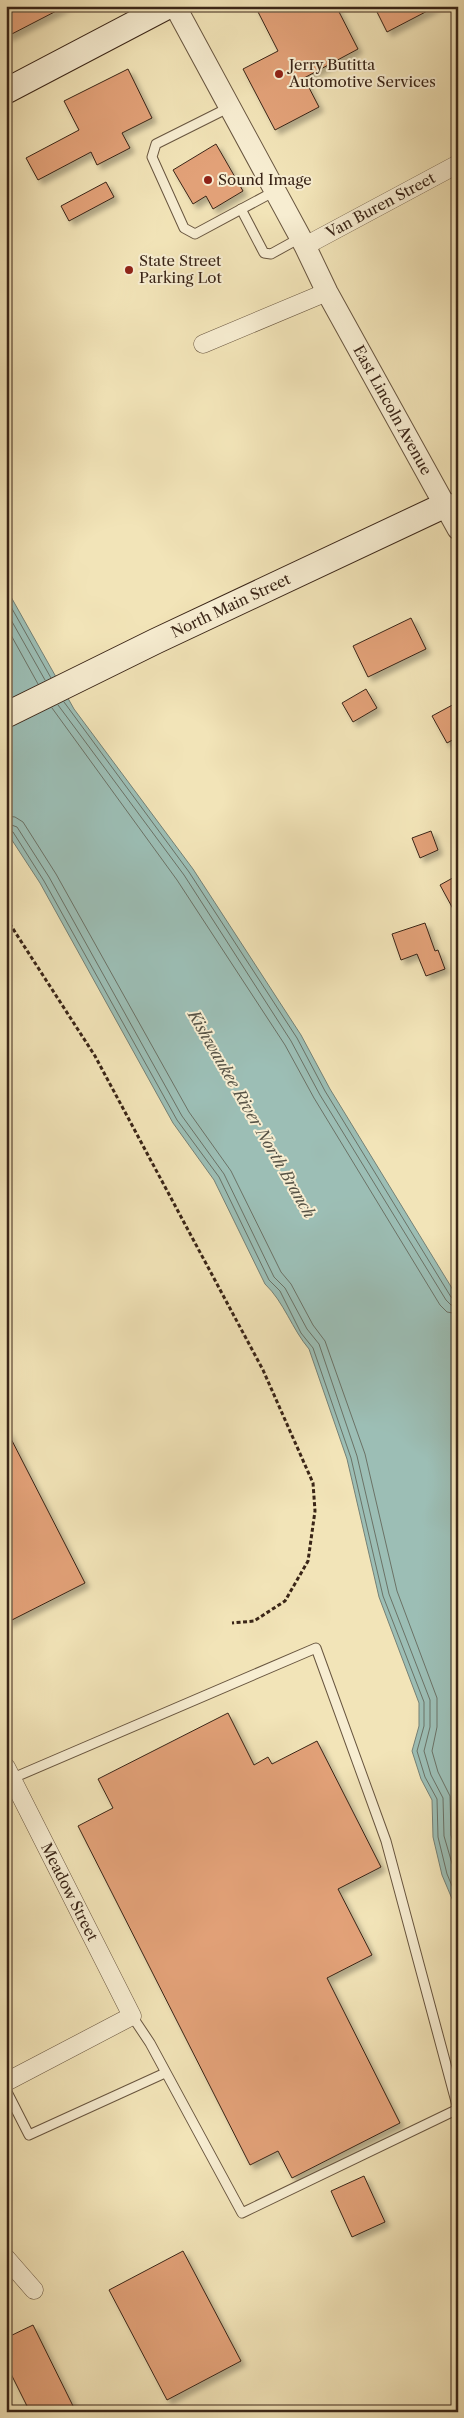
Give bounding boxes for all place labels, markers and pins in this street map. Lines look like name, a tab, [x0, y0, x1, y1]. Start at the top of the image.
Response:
place label: Jerry Butitta Automotive Services	[287, 55, 436, 91]
marker: Jerry Butitta Automotive Services	[273, 68, 285, 80]
place label: Sound Image	[218, 170, 312, 189]
marker: Sound Image	[202, 174, 214, 186]
place label: State Street Parking Lot	[139, 251, 222, 287]
marker: State Street Parking Lot	[123, 264, 135, 276]

